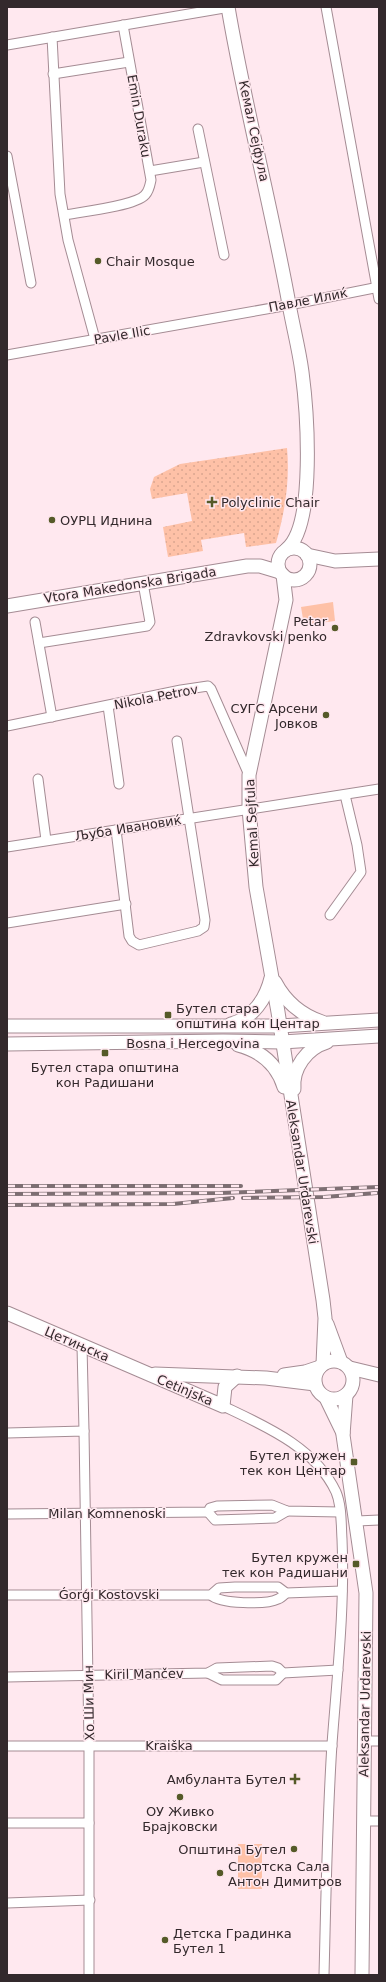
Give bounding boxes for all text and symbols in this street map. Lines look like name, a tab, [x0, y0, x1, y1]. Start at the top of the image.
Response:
street label: Emin Duraku	[124, 73, 154, 159]
street label: Кемал Сејфула	[236, 79, 272, 183]
place label: Chair Mosque	[106, 254, 195, 269]
marker: Chair Mosque	[93, 256, 103, 266]
street label: Павле Илиќ	[267, 285, 349, 315]
street label: Pavle Ilic	[93, 323, 151, 347]
place label: Polyclinic Chair	[221, 495, 320, 510]
marker: Polyclinic Chair	[206, 496, 218, 508]
place label: ОУРЦ Иднина	[60, 513, 152, 528]
marker: ОУРЦ Иднина	[47, 515, 57, 525]
street label: Vtora Makedonska Brigada	[43, 564, 217, 606]
place label: Petar Zdravkovski penko	[205, 614, 328, 644]
marker: Petar Zdravkovski penko	[330, 623, 340, 633]
street label: Nikola Petrov	[113, 681, 200, 712]
place label: СУГС Арсени Јовков	[231, 701, 318, 731]
marker: СУГС Арсени Јовков	[321, 710, 331, 720]
street label: Kemal Sejfula	[242, 778, 262, 868]
street label: Љуба Ивановиќ	[74, 812, 183, 844]
place label: Бутел стара општина кон Центар	[176, 1001, 320, 1031]
marker: Бутел стара општина кон Центар	[163, 1010, 173, 1020]
street label: Bosna i Hercegovina	[126, 1036, 260, 1051]
marker: Бутел стара општина кон Радишани	[100, 1048, 110, 1058]
place label: Бутел стара општина кон Радишани	[31, 1060, 179, 1090]
street label: Aleksandar Urdarevski	[283, 1099, 321, 1245]
street label: Цетињска	[42, 1324, 112, 1364]
street label: Cetinjska	[155, 1371, 215, 1409]
place label: Бутел кружен тек кон Центар	[240, 1448, 346, 1478]
marker: Бутел кружен тек кон Центар	[349, 1457, 359, 1467]
street label: Milan Komnenoski	[48, 1506, 166, 1521]
place label: Бутел кружен тек кон Радишани	[222, 1550, 348, 1580]
marker: Бутел кружен тек кон Радишани	[351, 1559, 361, 1569]
street label: Ǵorǵi Kostovski	[59, 1587, 159, 1602]
street label: Aleksandar Urdarevski	[356, 1631, 374, 1777]
street label: Хо Ши Мин	[81, 1665, 97, 1741]
street label: Kiril Mančev	[104, 1666, 184, 1682]
street label: Kraiška	[145, 1738, 193, 1753]
place label: Амбуланта Бутел	[167, 1772, 286, 1787]
marker: Амбуланта Бутел	[289, 1773, 301, 1785]
marker: ОУ Живко Брајковски	[175, 1792, 185, 1802]
place label: ОУ Живко Брајковски	[142, 1804, 218, 1834]
place label: Општина Бутел	[178, 1842, 286, 1857]
marker: Општина Бутел	[289, 1844, 299, 1854]
place label: Спортска Сала Антон Димитров	[228, 1859, 342, 1889]
marker: Спортска Сала Антон Димитров	[215, 1868, 225, 1878]
place label: Детска Градинка Бутел 1	[173, 1926, 292, 1956]
marker: Детска Градинка Бутел 1	[160, 1935, 170, 1945]

